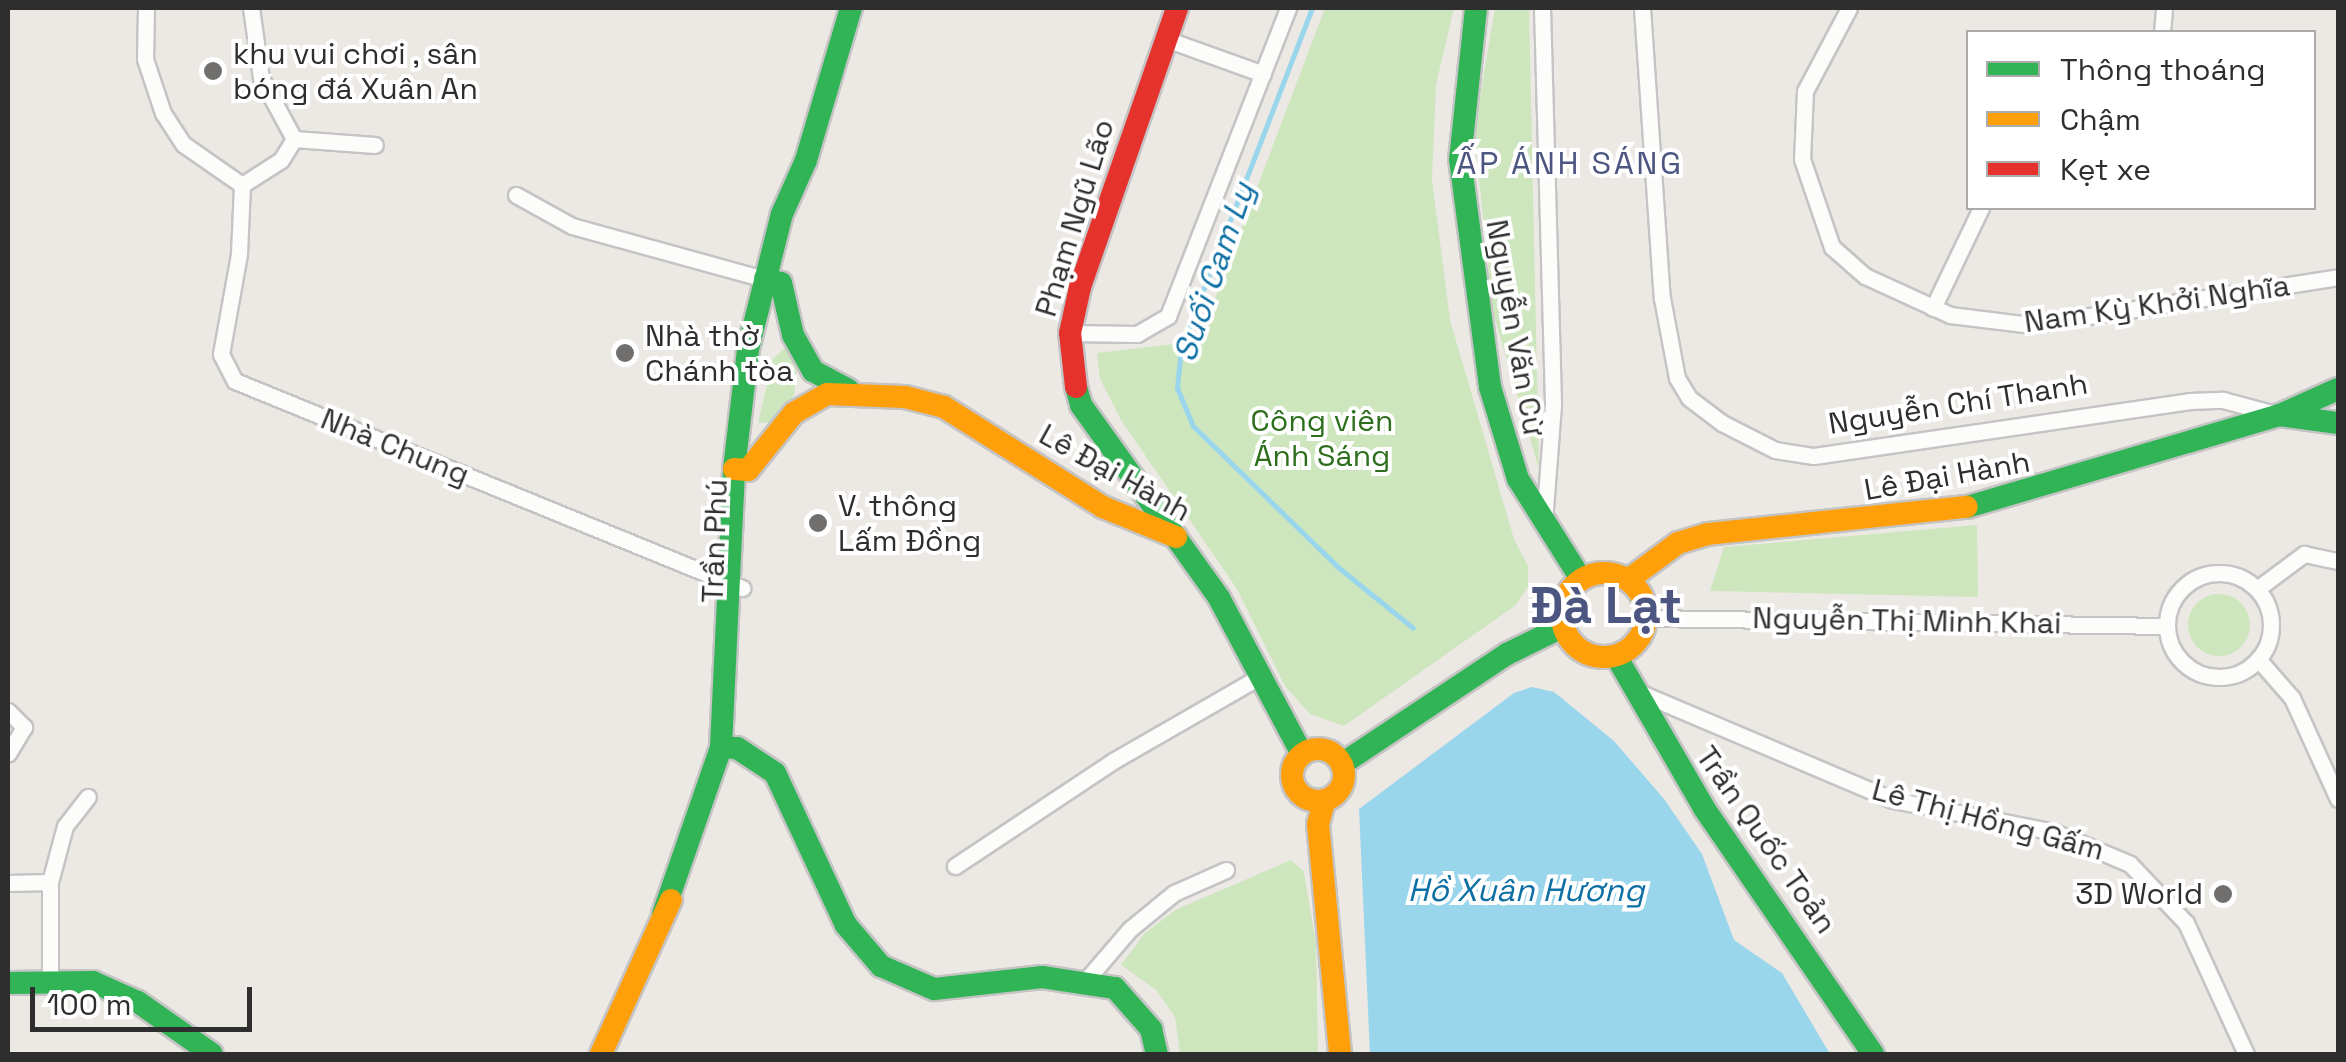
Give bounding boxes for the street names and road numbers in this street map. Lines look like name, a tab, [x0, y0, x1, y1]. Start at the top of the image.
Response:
street label: Phạm Ngũ Lão	[1028, 115, 1122, 321]
street label: Nguyễn Văn Cừ	[1478, 217, 1552, 439]
street label: Nam Kỳ Khởi Nghĩa	[2022, 268, 2292, 340]
street label: Nguyễn Chí Thanh	[1826, 366, 2090, 442]
street label: Nhà Chung	[316, 401, 474, 493]
street label: Lê Đại Hành	[1033, 417, 1197, 529]
street label: Lê Đại Hành	[1861, 444, 2033, 508]
street label: Trần Phú	[695, 478, 735, 604]
street label: Nguyễn Thị Minh Khai	[1752, 600, 2062, 642]
street label: Trần Quốc Toản	[1688, 739, 1844, 941]
street label: Lê Thị Hồng Gấm	[1868, 772, 2108, 868]

